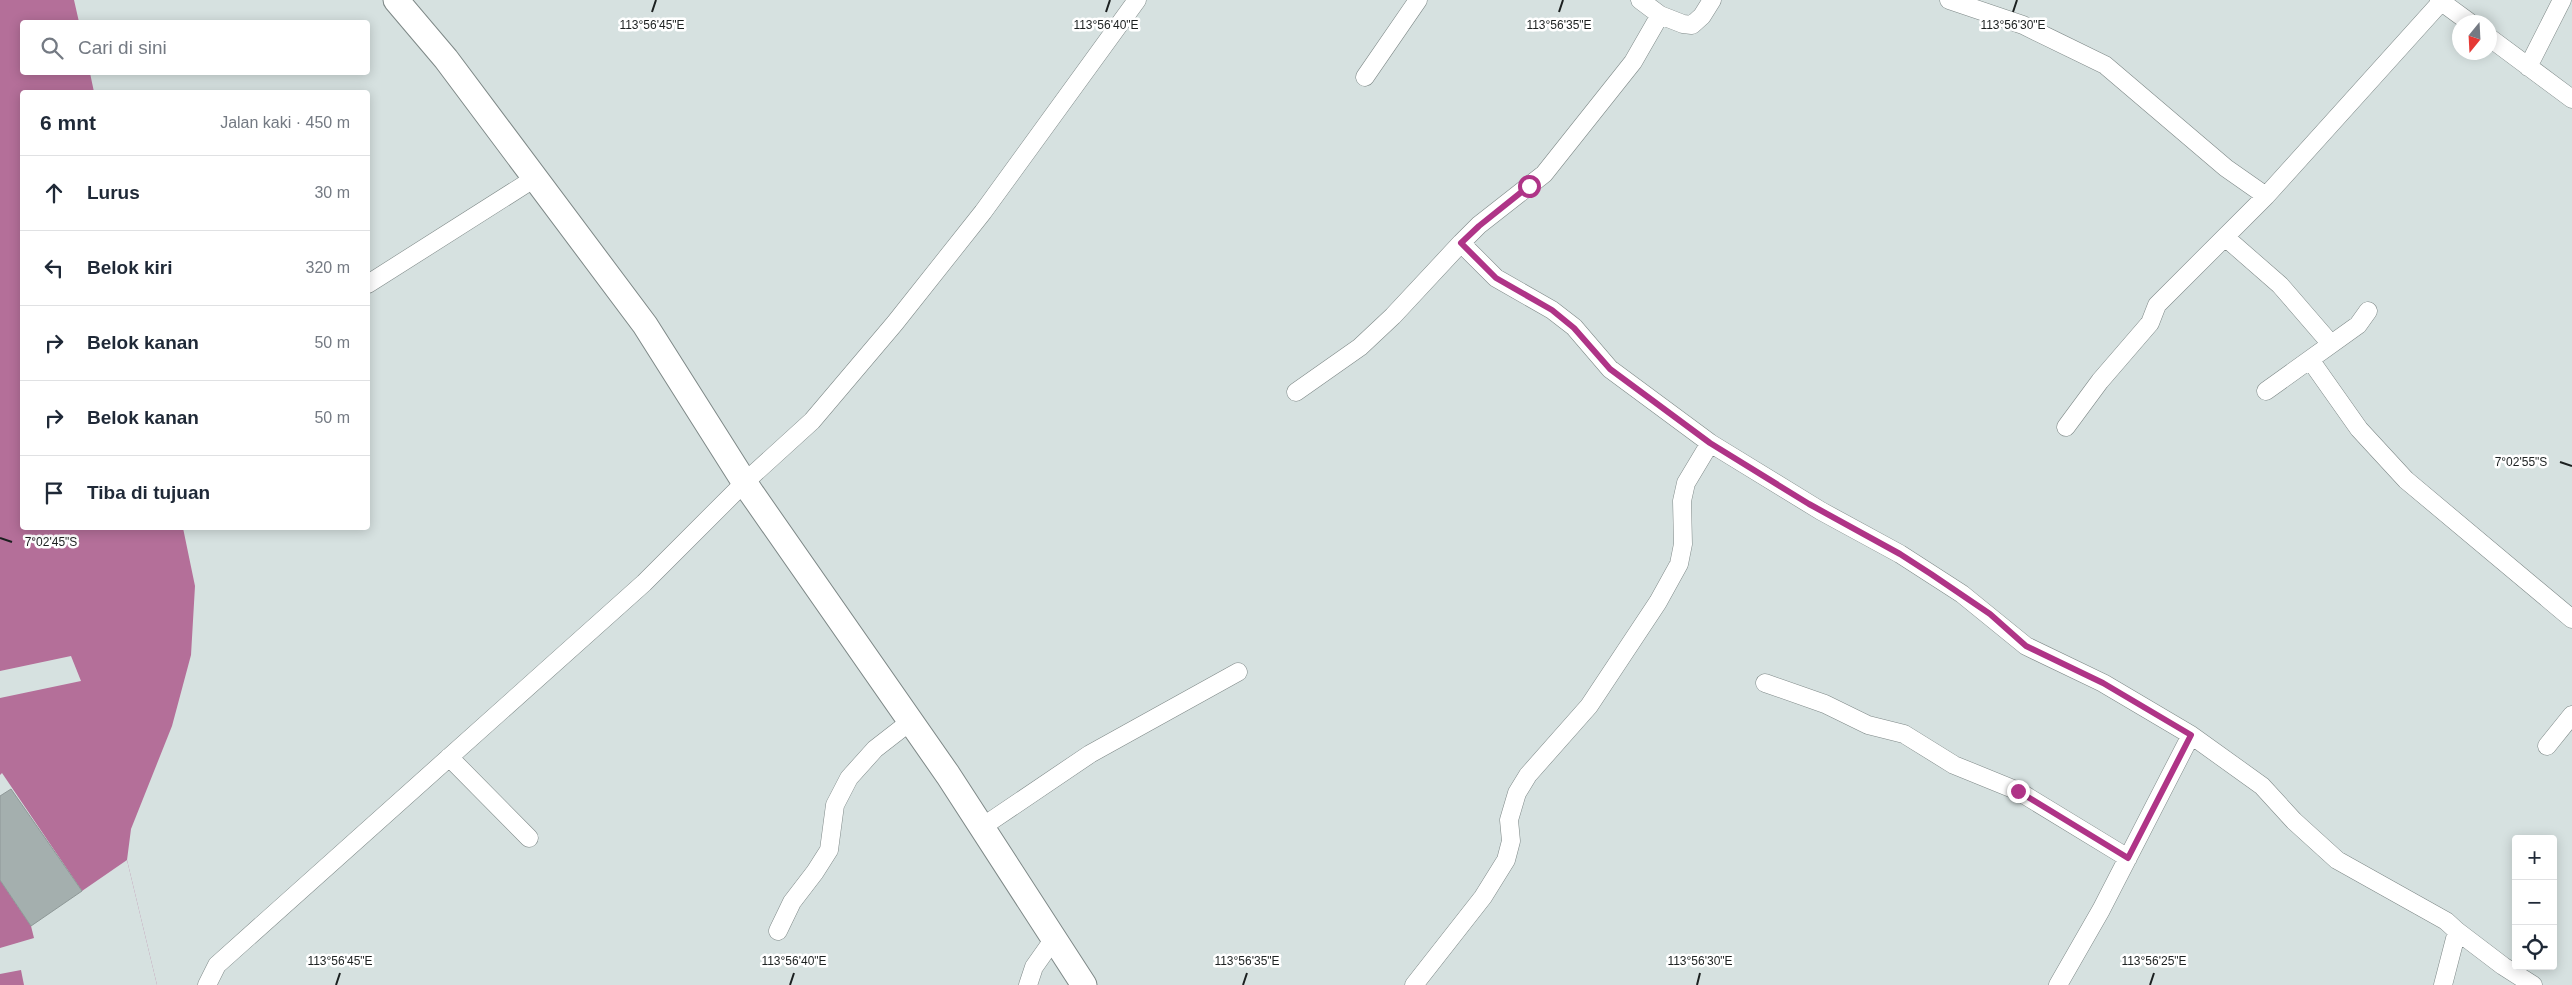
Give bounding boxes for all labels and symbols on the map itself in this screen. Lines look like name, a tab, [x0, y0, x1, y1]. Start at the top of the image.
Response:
north arrow	[2452, 15, 2497, 60]
text: 113°56'45"E	[619, 18, 685, 32]
text: 113°56'40"E	[1073, 18, 1139, 32]
text: 113°56'35"E	[1526, 18, 1592, 32]
text: 113°56'30"E	[1980, 18, 2046, 32]
route start	[1518, 175, 1541, 198]
text: 7°02'55"S	[2495, 455, 2547, 469]
text: 7°02'45"S	[25, 535, 77, 549]
route end	[2007, 780, 2030, 803]
text: 113°56'45"E	[307, 954, 373, 968]
text: 113°56'40"E	[761, 954, 827, 968]
text: 113°56'35"E	[1214, 954, 1280, 968]
text: 113°56'30"E	[1667, 954, 1733, 968]
text: 113°56'25"E	[2121, 954, 2187, 968]

